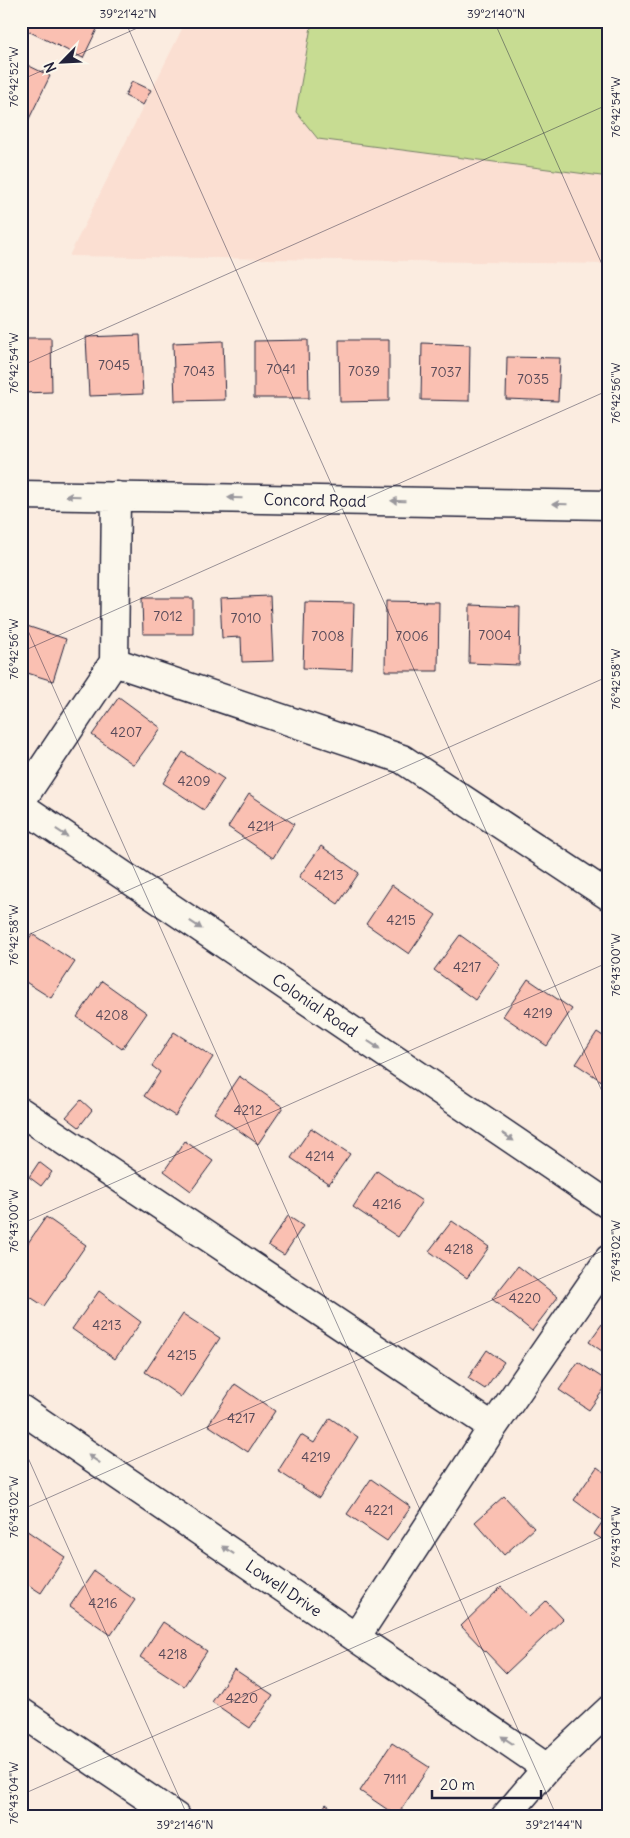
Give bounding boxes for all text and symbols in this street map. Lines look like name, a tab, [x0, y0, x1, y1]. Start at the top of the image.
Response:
text: 39°21'42"N	[100, 6, 156, 21]
text: 39°21'40"N	[467, 6, 525, 21]
north arrow	[38, 38, 88, 88]
text: 76°42'52"W	[6, 47, 21, 107]
text: N	[40, 59, 60, 75]
text: 76°42'54"W	[608, 76, 623, 138]
text: 76°42'54"W	[6, 332, 21, 394]
house number: 7045	[98, 356, 130, 374]
house number: 7041	[266, 360, 296, 378]
house number: 7043	[183, 362, 215, 380]
house number: 7039	[348, 362, 380, 380]
text: 76°42'56"W	[608, 362, 623, 424]
house number: 7037	[431, 363, 462, 381]
house number: 7035	[517, 370, 549, 388]
street label: Concord Road	[263, 489, 367, 511]
one-way arrow	[64, 491, 80, 499]
one-way arrow	[227, 494, 243, 502]
one-way arrow	[389, 497, 405, 505]
one-way arrow	[552, 500, 568, 508]
house number: 7012	[153, 607, 183, 625]
house number: 7010	[231, 609, 261, 627]
text: 76°42'56"W	[6, 618, 21, 680]
house number: 7004	[478, 626, 512, 644]
house number: 7008	[311, 627, 345, 645]
house number: 7006	[395, 627, 429, 645]
text: 76°42'58"W	[608, 648, 623, 710]
house number: 4207	[110, 723, 142, 741]
house number: 4209	[177, 772, 211, 790]
house number: 4211	[248, 817, 274, 835]
one-way arrow	[55, 828, 68, 838]
house number: 4213	[314, 866, 344, 884]
text: 76°42'58"W	[6, 904, 21, 966]
house number: 4215	[386, 911, 416, 929]
one-way arrow	[189, 920, 203, 929]
text: 76°43'00"W	[608, 933, 623, 997]
house number: 4217	[453, 958, 481, 976]
street label: Colonial Road	[268, 969, 362, 1041]
house number: 4219	[523, 1004, 553, 1022]
house number: 4208	[95, 1006, 129, 1024]
one-way arrow	[367, 1040, 381, 1050]
house number: 4212	[234, 1101, 263, 1119]
one-way arrow	[501, 1132, 515, 1142]
house number: 4214	[305, 1147, 335, 1165]
text: 76°43'00"W	[6, 1189, 21, 1253]
house number: 4216	[372, 1195, 402, 1213]
text: 76°43'02"W	[608, 1220, 623, 1282]
house number: 4218	[444, 1240, 474, 1258]
house number: 4220	[509, 1289, 541, 1307]
house number: 4213	[92, 1316, 122, 1334]
house number: 4215	[167, 1346, 197, 1364]
house number: 4217	[227, 1409, 255, 1427]
house number: 4219	[301, 1448, 331, 1466]
one-way arrow	[87, 1454, 101, 1463]
text: 76°43'02"W	[6, 1476, 21, 1538]
house number: 4221	[365, 1501, 394, 1519]
text: 76°43'04"W	[608, 1506, 623, 1568]
one-way arrow	[221, 1545, 235, 1555]
street label: Lowell Drive	[242, 1555, 326, 1621]
house number: 4216	[88, 1594, 118, 1612]
house number: 4218	[158, 1645, 188, 1663]
house number: 4220	[226, 1689, 258, 1707]
one-way arrow	[500, 1735, 514, 1745]
text: 76°43'04"W	[6, 1762, 21, 1824]
scale bar	[432, 1768, 541, 1800]
house number: 7111	[383, 1770, 407, 1788]
text: 20 m	[440, 1775, 475, 1794]
text: 39°21'46"N	[156, 1817, 214, 1832]
text: 39°21'44"N	[525, 1817, 583, 1832]

